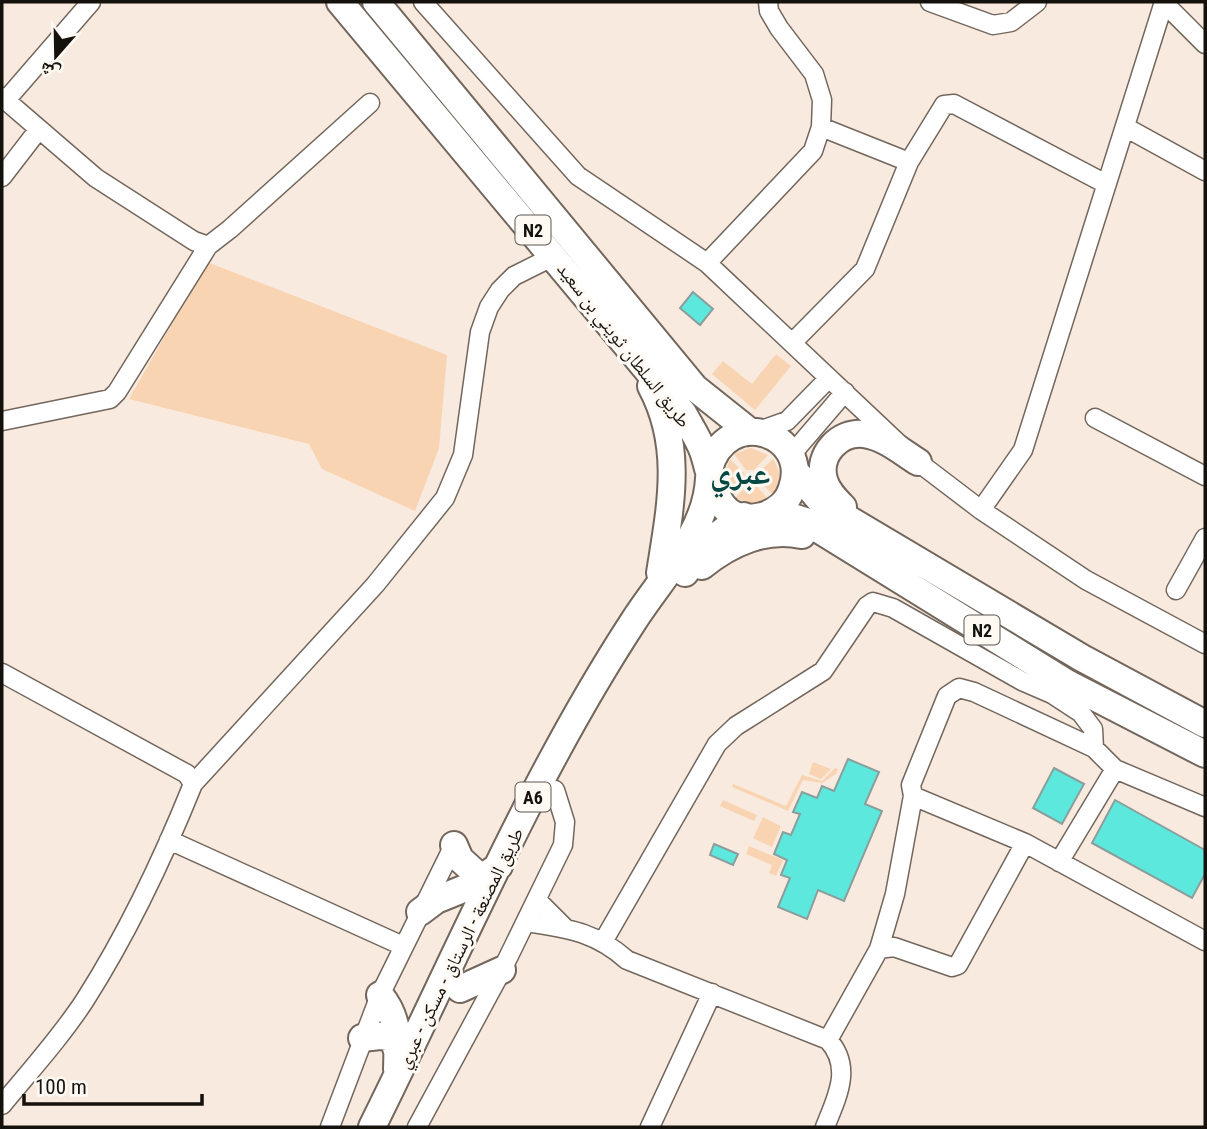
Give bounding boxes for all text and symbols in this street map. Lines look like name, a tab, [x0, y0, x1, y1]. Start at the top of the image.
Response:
north arrow	[21, 21, 91, 91]
text: ش	[37, 57, 64, 86]
road number: N2	[516, 215, 550, 244]
street label: طريق السلطان ثويني بن سعيد	[549, 258, 696, 434]
district label: عبري	[710, 453, 770, 498]
road number: N2	[964, 616, 1000, 644]
road number: A6	[516, 782, 550, 812]
street label: طريق المصنعة - الرستاق - مسكن - عبري	[392, 824, 532, 1074]
scale bar	[24, 1062, 203, 1106]
text: 100 m	[35, 1075, 87, 1099]

